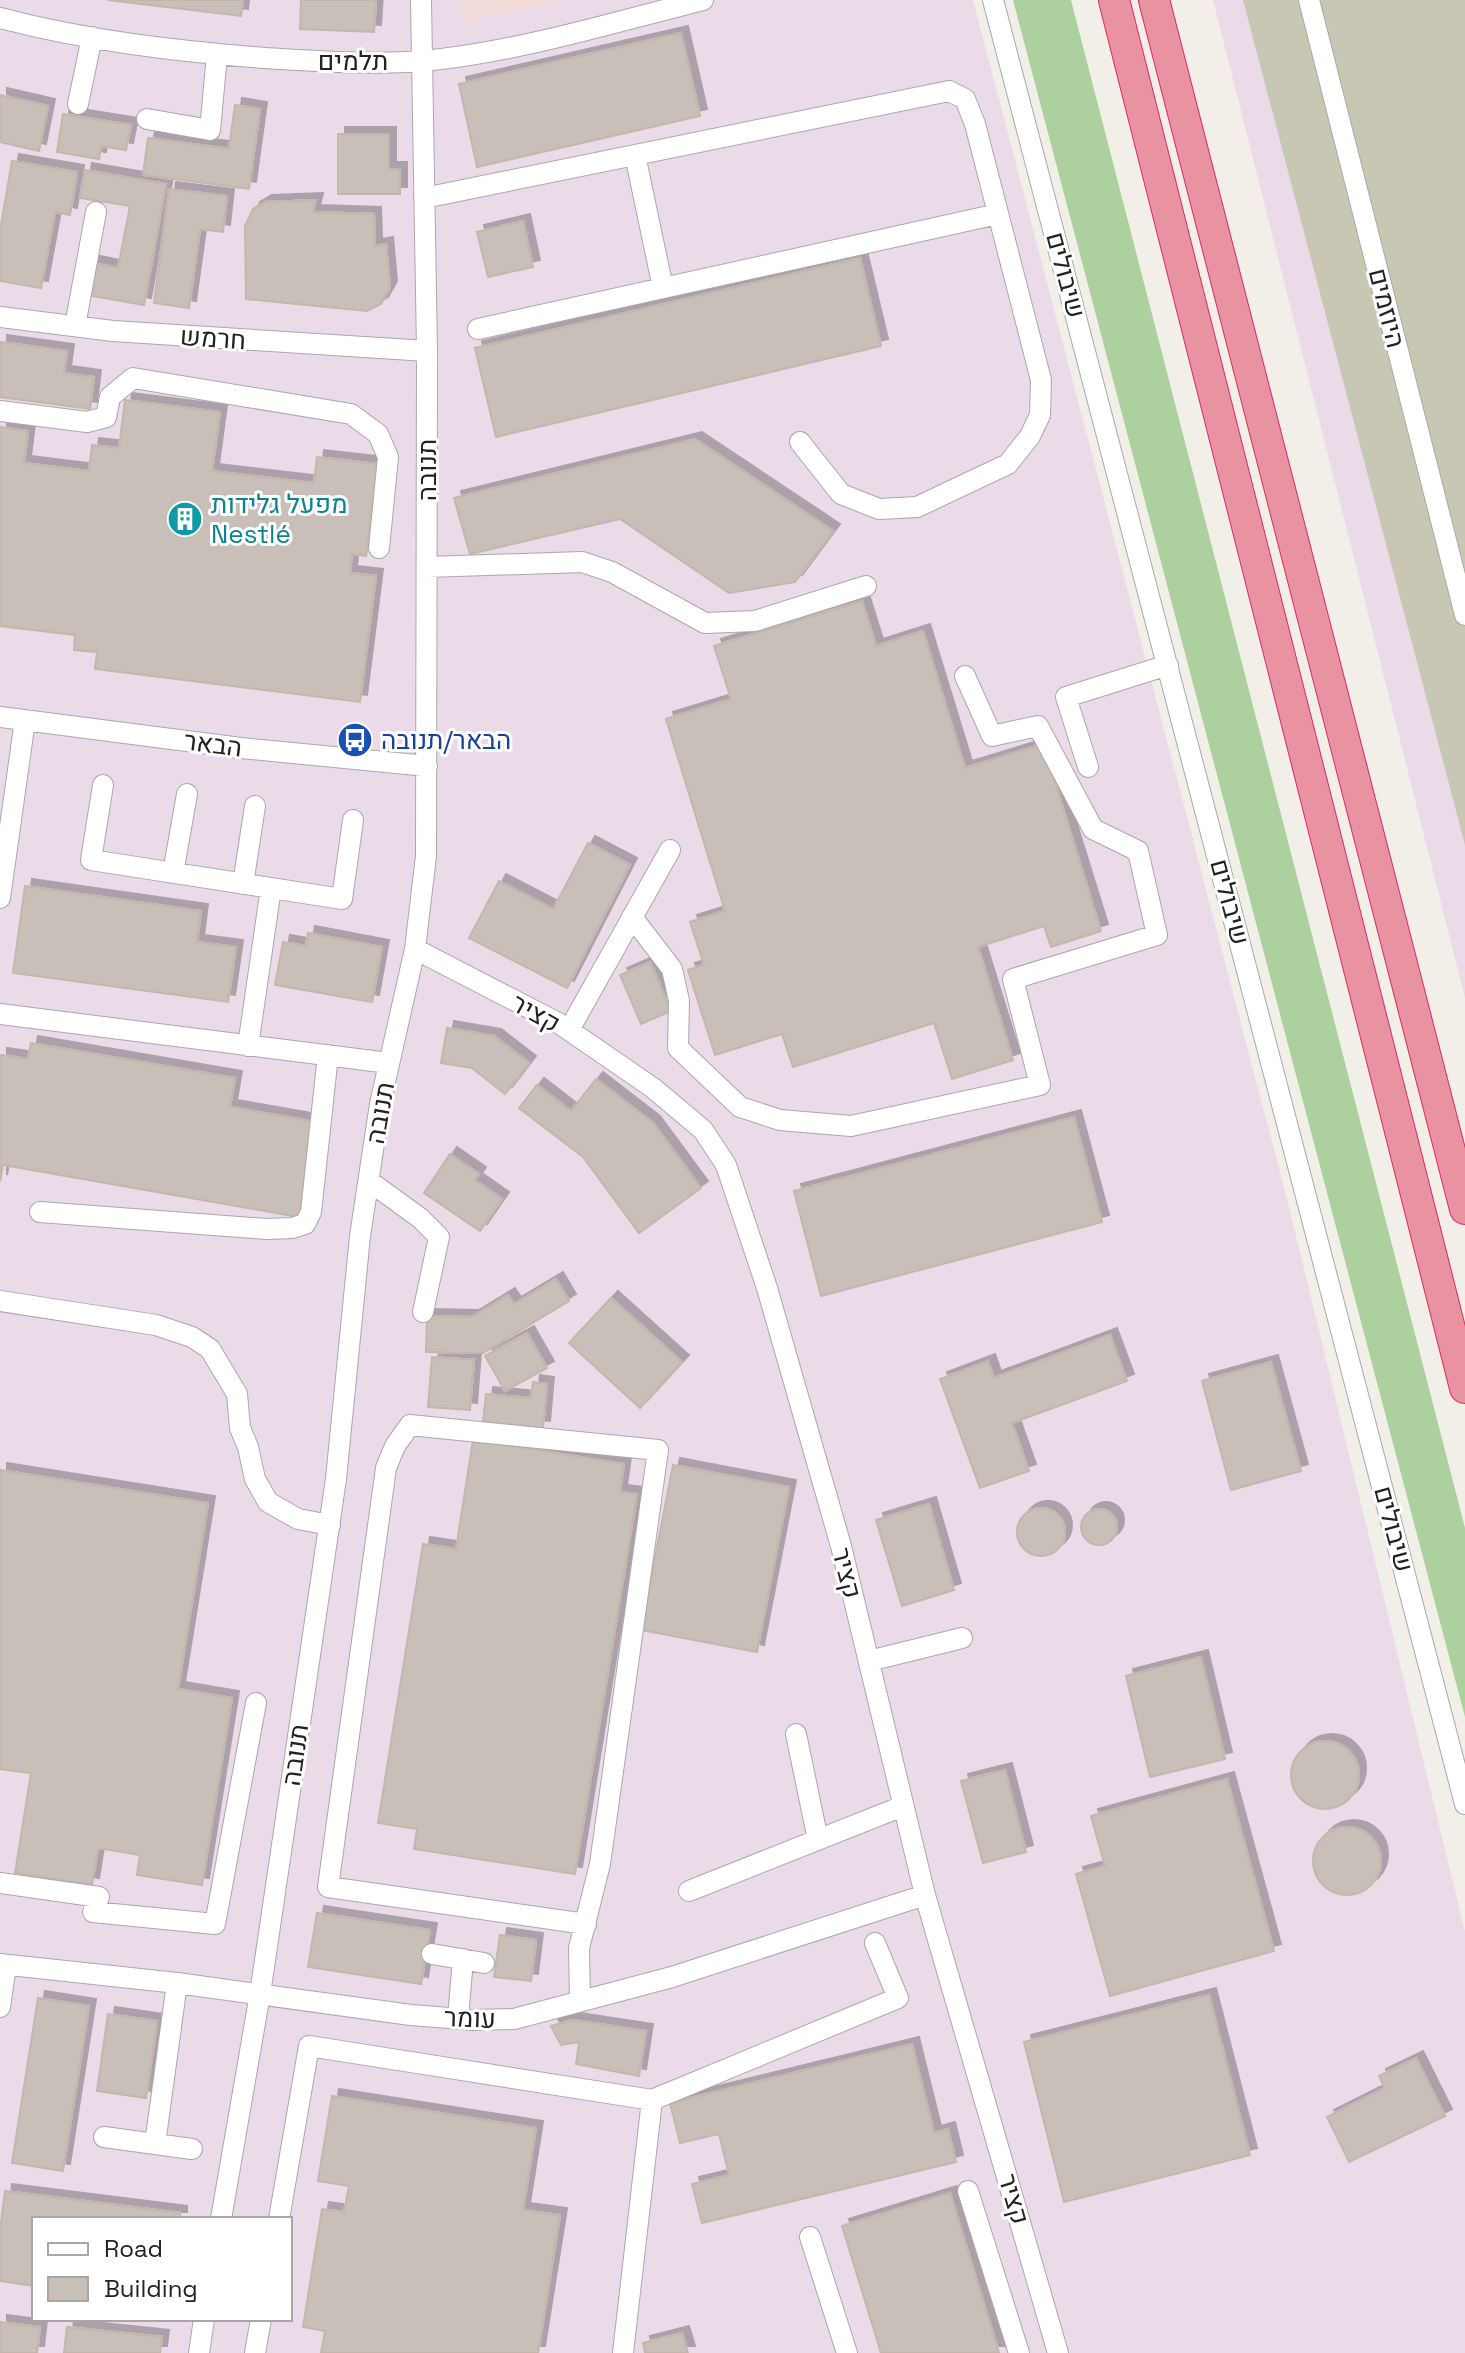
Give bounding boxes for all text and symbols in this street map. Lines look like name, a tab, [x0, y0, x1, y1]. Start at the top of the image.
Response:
street label: תלמים	[318, 44, 388, 78]
street label: שיבולים	[1038, 228, 1094, 322]
street label: היוזמים	[1361, 265, 1413, 351]
street label: חרמש	[179, 319, 247, 357]
street label: תנובה	[410, 439, 444, 501]
place label: מפעל גלידות Nestlé	[211, 487, 348, 551]
building icon: מפעל גלידות Nestlé	[166, 500, 204, 538]
bus stop icon: הבאר/תנובה	[336, 721, 374, 759]
place label: הבאר/תנובה	[381, 723, 511, 757]
street label: הבאר	[182, 724, 244, 764]
street label: שיבולים	[1202, 855, 1258, 949]
street label: קציר	[505, 986, 567, 1040]
street label: תנובה	[358, 1079, 402, 1147]
street label: שיבולים	[1366, 1482, 1422, 1576]
street label: קציר	[824, 1544, 870, 1602]
street label: תנובה	[274, 1722, 316, 1788]
street label: עומר	[443, 2000, 497, 2036]
street label: קציר	[991, 2170, 1037, 2228]
legend	[32, 2217, 292, 2321]
text: Road	[104, 2233, 163, 2264]
text: Building	[104, 2273, 198, 2304]

